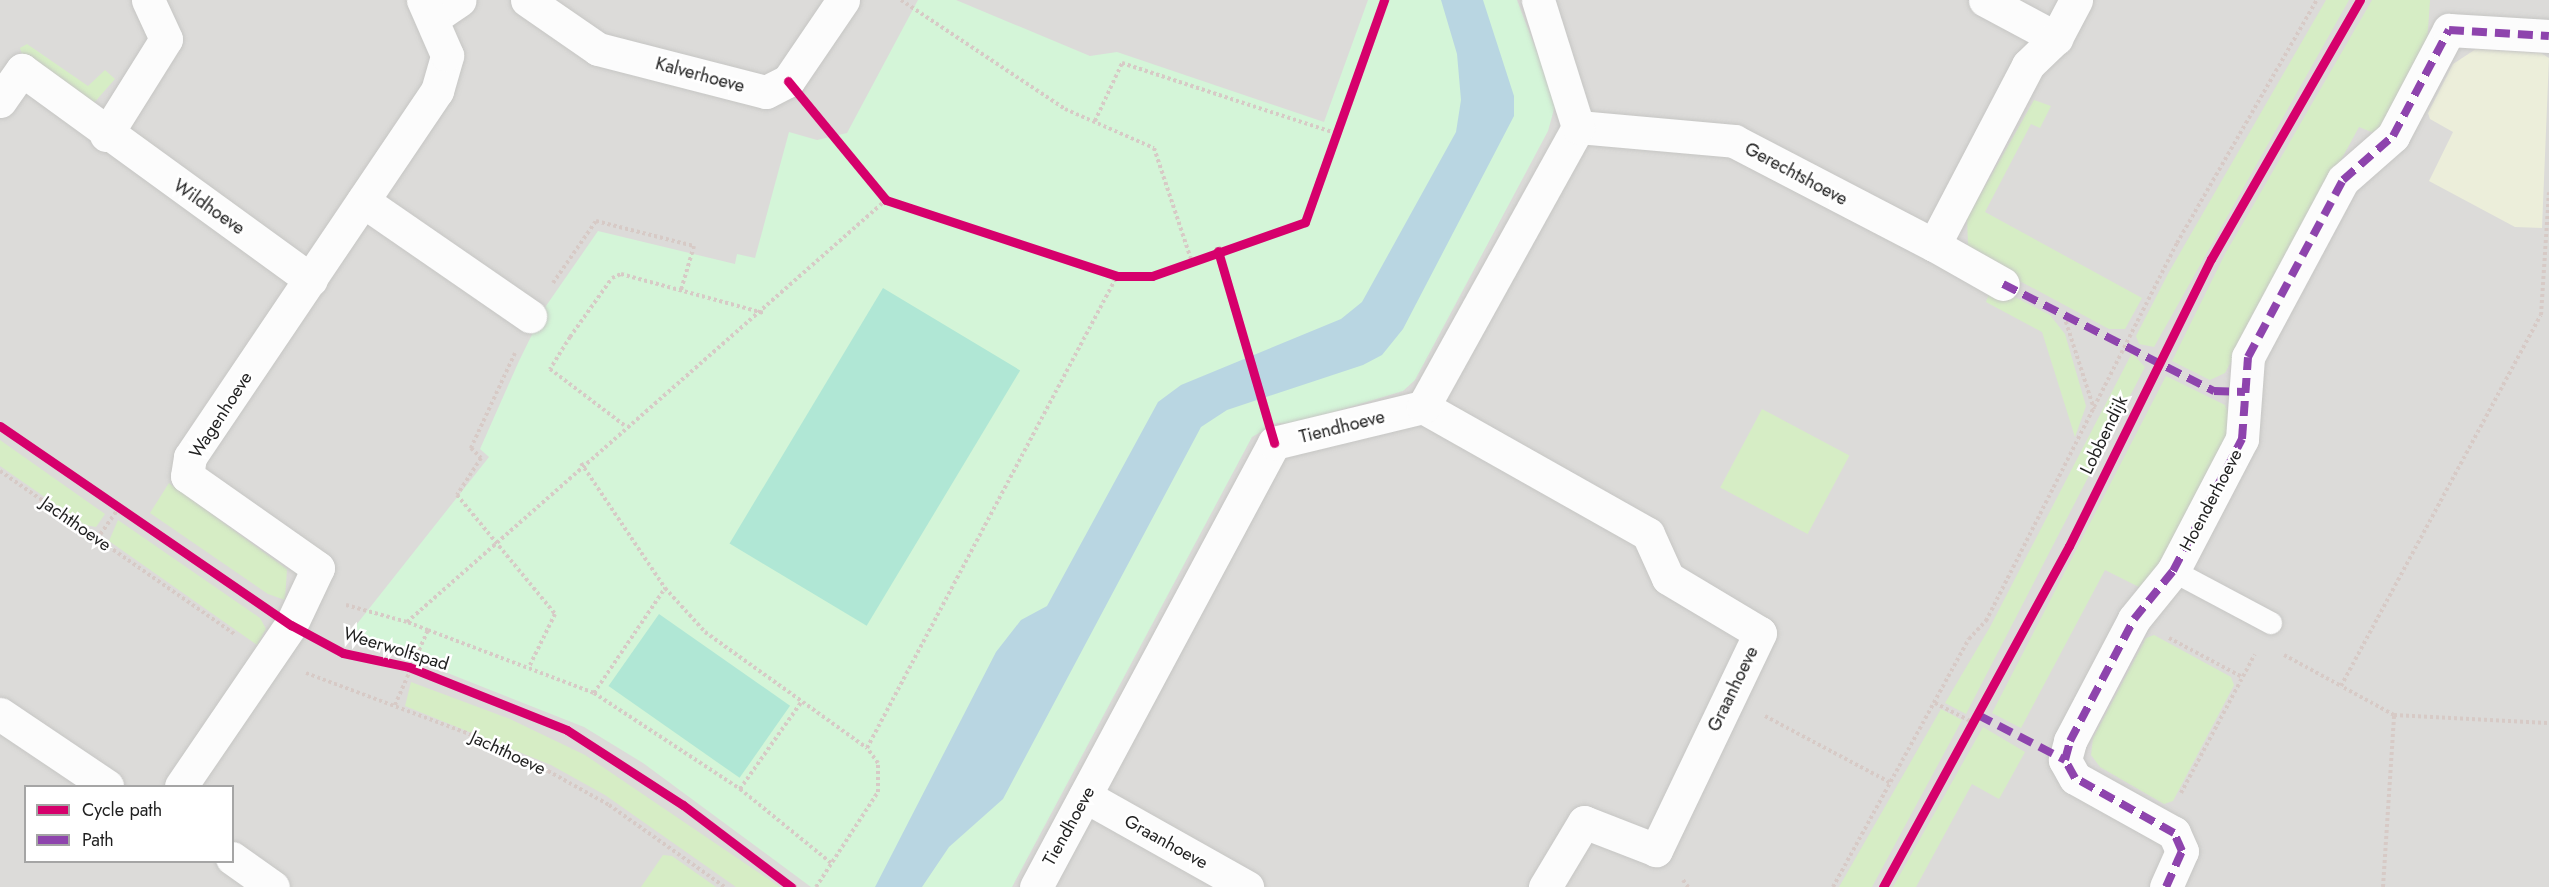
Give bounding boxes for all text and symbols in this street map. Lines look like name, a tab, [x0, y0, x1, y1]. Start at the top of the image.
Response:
street label: Kalverhoeve	[653, 53, 747, 97]
street label: Gerechtshoeve	[1741, 138, 1851, 210]
street label: Wildhoeve	[169, 175, 249, 239]
street label: Wagenhoeve	[185, 368, 257, 462]
street label: Lobbendijk	[2076, 392, 2132, 478]
street label: Tiendhoeve	[1297, 406, 1387, 448]
street label: Hoenderhoeve	[2175, 445, 2247, 555]
street label: Jachthoeve	[37, 492, 115, 556]
street label: Weerwolfspad	[341, 623, 451, 675]
street label: Graanhoeve	[1703, 643, 1763, 735]
street label: Jachthoeve	[467, 726, 549, 780]
street label: Tiendhoeve	[1038, 783, 1100, 869]
legend	[24, 785, 234, 863]
text: Cycle path	[82, 797, 162, 823]
street label: Graanhoeve	[1120, 810, 1212, 874]
text: Path	[82, 827, 114, 853]

